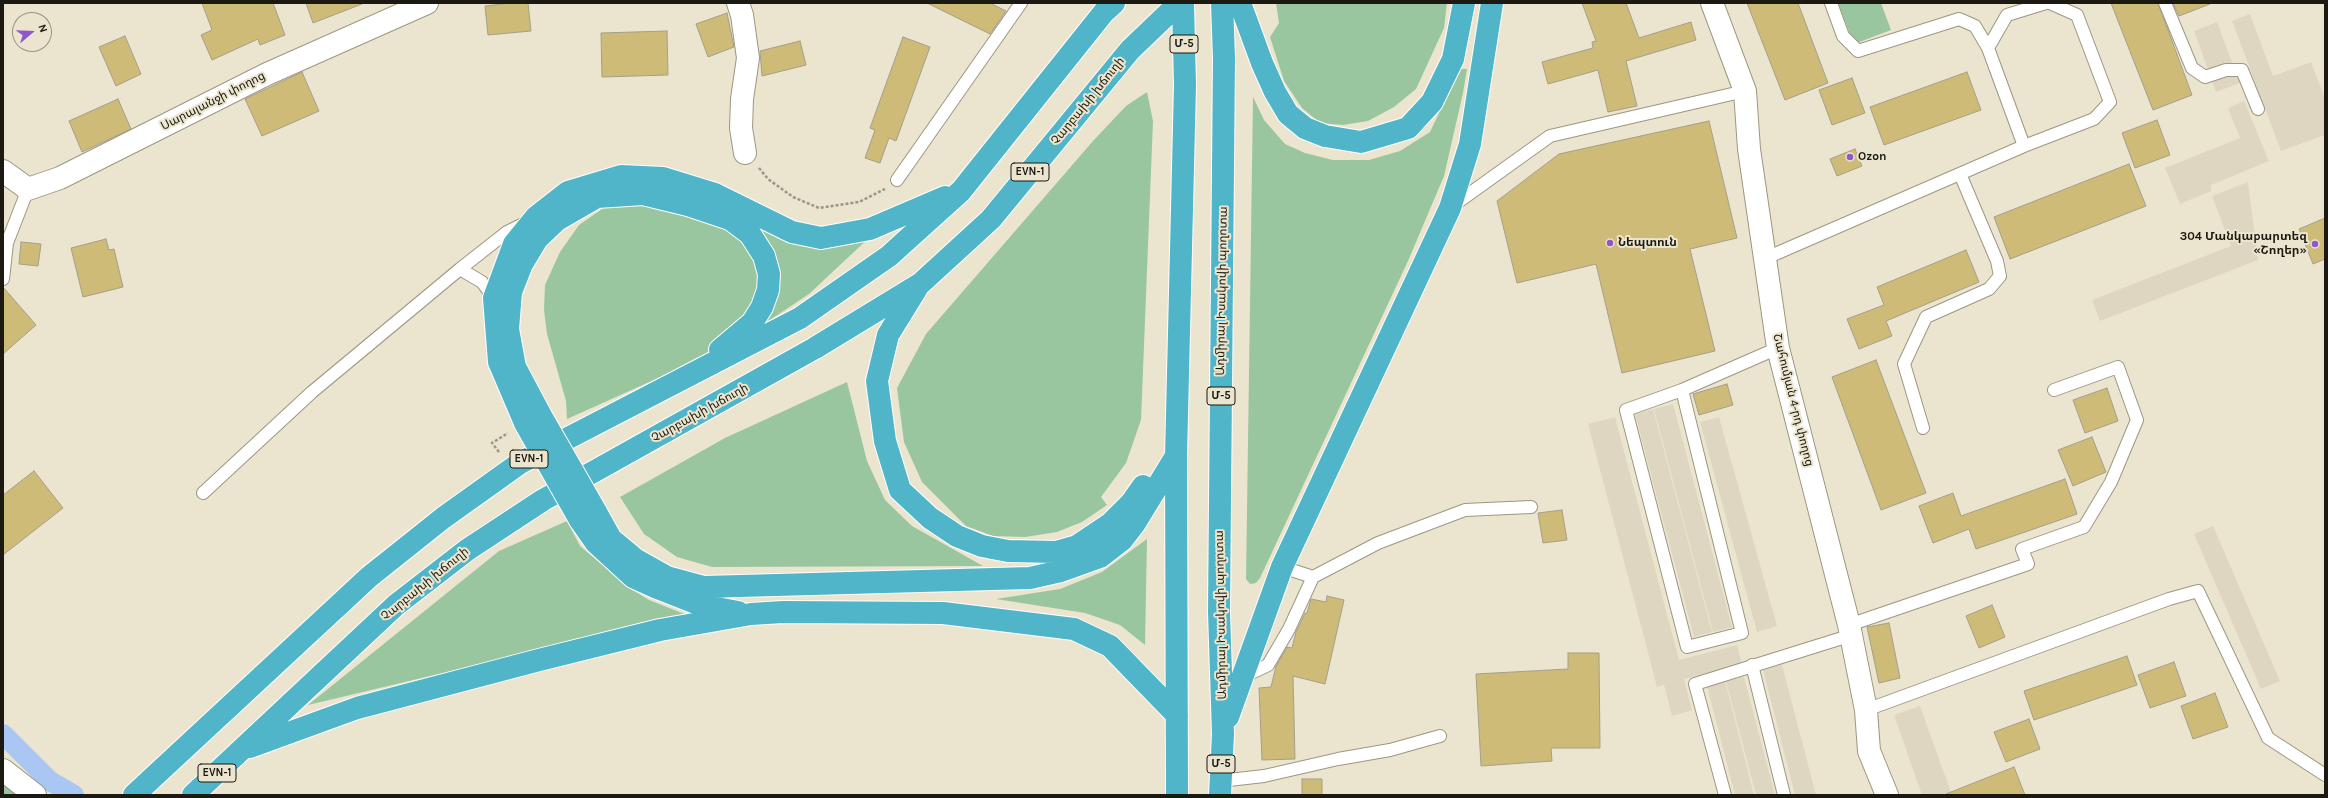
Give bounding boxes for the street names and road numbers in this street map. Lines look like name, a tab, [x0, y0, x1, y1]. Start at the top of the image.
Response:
road number: Մ-5	[1170, 35, 1198, 53]
street label: Չարբախի խճուղի	[1048, 54, 1128, 148]
street label: Սարալանջի փողոց	[158, 68, 268, 134]
road number: EVN-1	[1011, 163, 1049, 181]
street label: Ադմիրալ Իսակովի պողոտա	[1213, 206, 1231, 376]
street label: Շահումյան 4-րդ փողոց	[1770, 332, 1816, 468]
street label: Չարբախի խճուղի	[649, 380, 751, 446]
road number: Մ-5	[1207, 387, 1235, 405]
road number: EVN-1	[510, 450, 548, 468]
street label: Ադմիրալ Իսակովի պողոտա	[1212, 530, 1230, 700]
street label: Չարբախի խճուղի	[378, 544, 472, 624]
road number: Մ-5	[1207, 755, 1235, 773]
road number: EVN-1	[198, 764, 236, 782]

